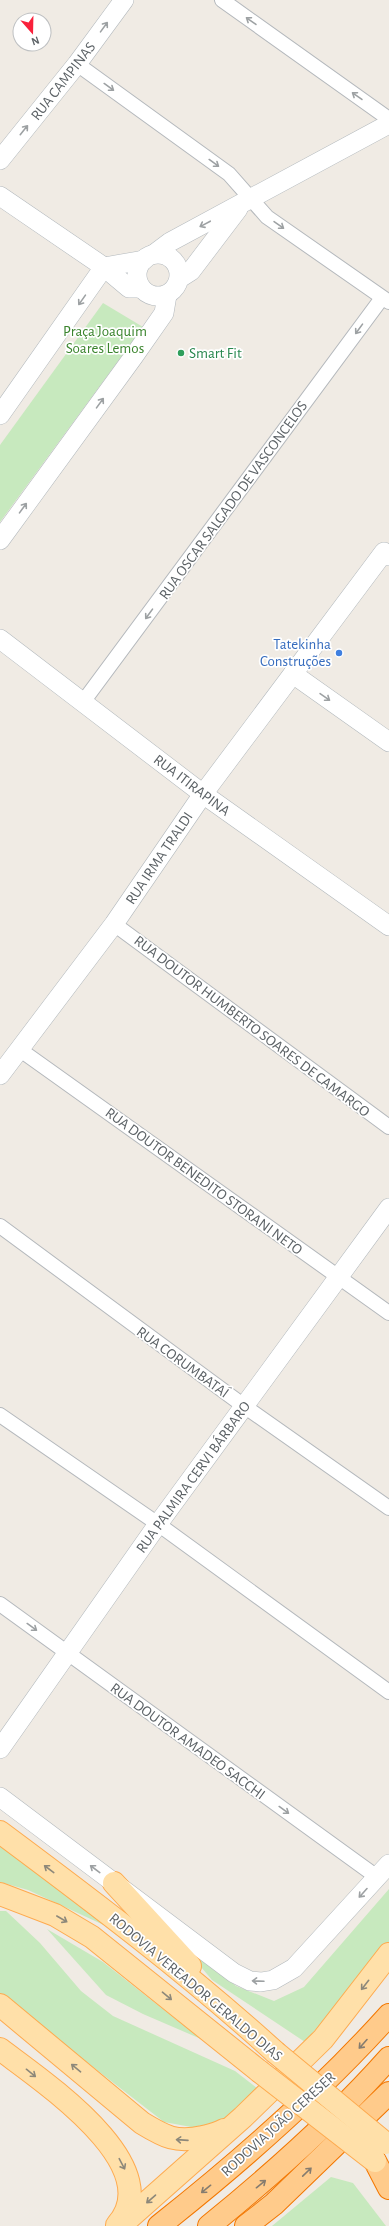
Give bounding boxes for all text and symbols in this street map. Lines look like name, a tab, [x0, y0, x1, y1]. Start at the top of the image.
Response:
north arrow	[12, 12, 52, 52]
one-way arrow	[246, 17, 257, 25]
one-way arrow	[100, 22, 108, 33]
street label: RUA CAMPINAS	[27, 38, 99, 124]
one-way arrow	[103, 83, 114, 91]
one-way arrow	[352, 92, 363, 100]
one-way arrow	[20, 124, 29, 135]
one-way arrow	[209, 159, 220, 167]
one-way arrow	[199, 220, 211, 228]
one-way arrow	[273, 221, 284, 229]
one-way arrow	[78, 294, 86, 305]
one-way arrow	[355, 323, 363, 334]
park label: Praça Joaquim Soares Lemos	[63, 324, 147, 356]
place label: Smart Fit	[189, 346, 242, 361]
marker: Smart Fit	[176, 348, 186, 358]
one-way arrow	[96, 398, 104, 409]
street label: RUA OSCAR SALGADO DE VASCONCELOS	[157, 398, 310, 602]
one-way arrow	[19, 503, 27, 514]
one-way arrow	[145, 608, 153, 619]
place label: Tatekinha Construções	[260, 637, 331, 669]
marker: Tatekinha Construções	[334, 648, 344, 658]
one-way arrow	[319, 693, 330, 701]
street label: RUA ITIRAPINA	[151, 752, 233, 819]
street label: RUA IRMA TRALDI	[123, 809, 196, 907]
street label: RUA DOUTOR HUMBERTO SOARES DE CAMARGO	[131, 933, 372, 1120]
street label: RUA DOUTOR BENEDITO STORANI NETO	[102, 1105, 305, 1258]
street label: RUA CORUMBATAÍ	[134, 1322, 233, 1401]
street label: RUA PALMIRA CERVI BÁRBARO	[132, 1398, 253, 1556]
one-way arrow	[26, 1623, 37, 1631]
street label: RUA DOUTOR AMADEO SACCHI	[108, 1680, 268, 1803]
one-way arrow	[278, 1806, 289, 1814]
one-way arrow	[44, 1864, 55, 1873]
one-way arrow	[90, 1864, 101, 1873]
one-way arrow	[358, 1888, 368, 1898]
street label: RODOVIA VEREADOR GERALDO DIAS	[106, 1911, 285, 2064]
one-way arrow	[56, 1916, 68, 1924]
one-way arrow	[252, 1978, 265, 1985]
one-way arrow	[361, 1979, 369, 1990]
one-way arrow	[161, 1991, 172, 2000]
one-way arrow	[358, 2039, 368, 2049]
one-way arrow	[71, 2064, 81, 2073]
one-way arrow	[25, 2068, 36, 2077]
street label: RODOVIA JOÃO CERESER	[218, 2069, 338, 2179]
one-way arrow	[176, 2136, 189, 2143]
one-way arrow	[118, 2158, 126, 2170]
one-way arrow	[302, 2168, 312, 2177]
one-way arrow	[255, 2179, 266, 2188]
one-way arrow	[200, 2184, 211, 2193]
one-way arrow	[146, 2194, 157, 2203]

